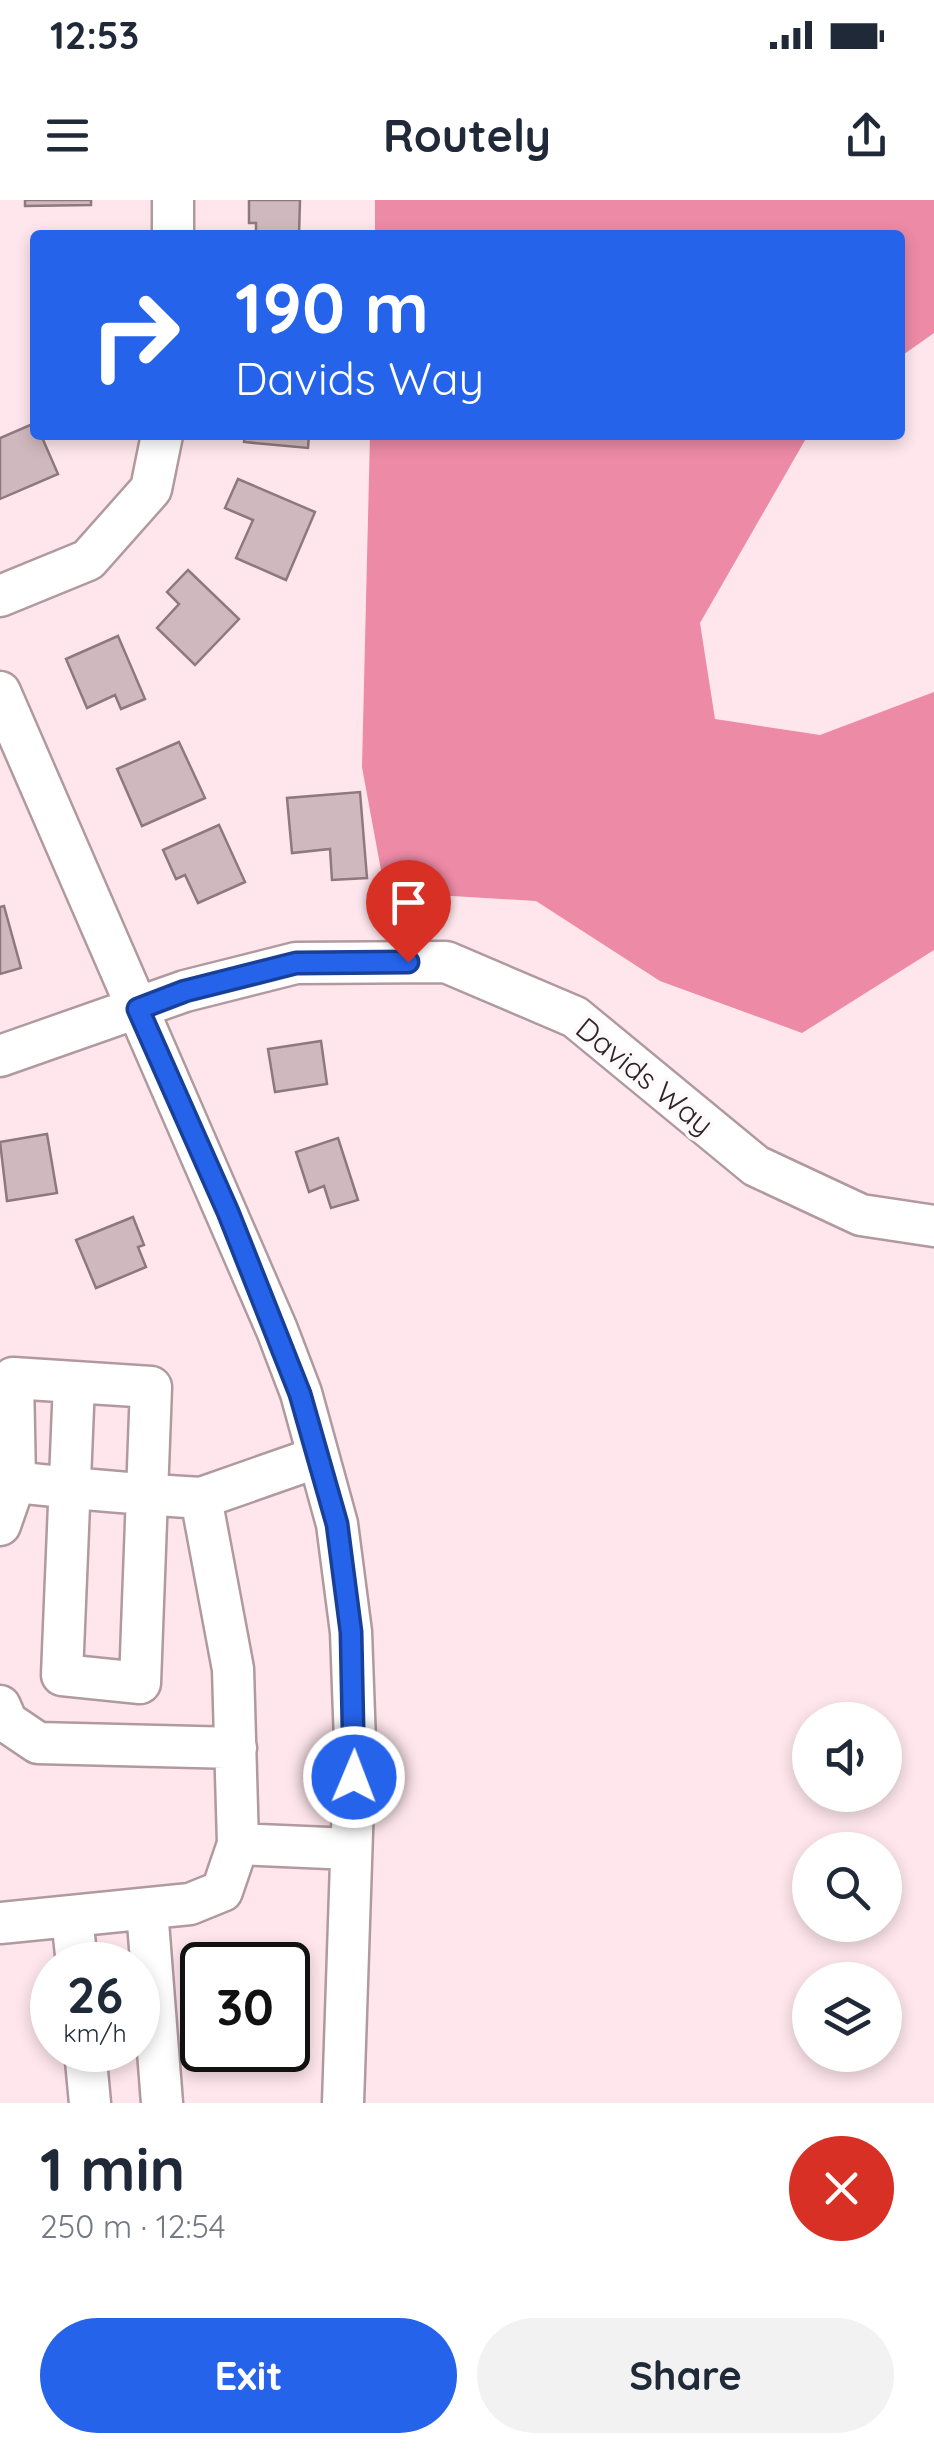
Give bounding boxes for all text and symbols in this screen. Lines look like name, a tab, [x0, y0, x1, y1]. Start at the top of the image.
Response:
text: 12:53	[50, 11, 139, 59]
text: Routely	[383, 107, 551, 163]
icon: menu	[40, 108, 95, 163]
icon: share	[839, 108, 894, 163]
text: 190 m	[235, 263, 429, 351]
icon: right	[70, 270, 200, 400]
text: Davids Way	[235, 350, 484, 406]
pin	[366, 860, 451, 963]
icon: arrive	[381, 875, 436, 930]
street label: Davids Way	[569, 1009, 721, 1143]
map controls	[792, 1702, 902, 2072]
button: sound	[792, 1702, 902, 1812]
position arrow	[302, 1725, 406, 1829]
button: search	[792, 1832, 902, 1942]
speed limit sign: 30	[180, 1942, 310, 2072]
button: layers	[792, 1962, 902, 2072]
text: 26	[67, 1963, 123, 2026]
text: km/h	[63, 2017, 127, 2048]
text: 1 min	[40, 2131, 185, 2206]
button: close	[789, 2136, 894, 2241]
text: 250 m · 12:54	[40, 2206, 226, 2246]
button: Exit	[40, 2318, 457, 2433]
button: Share	[477, 2318, 894, 2433]

